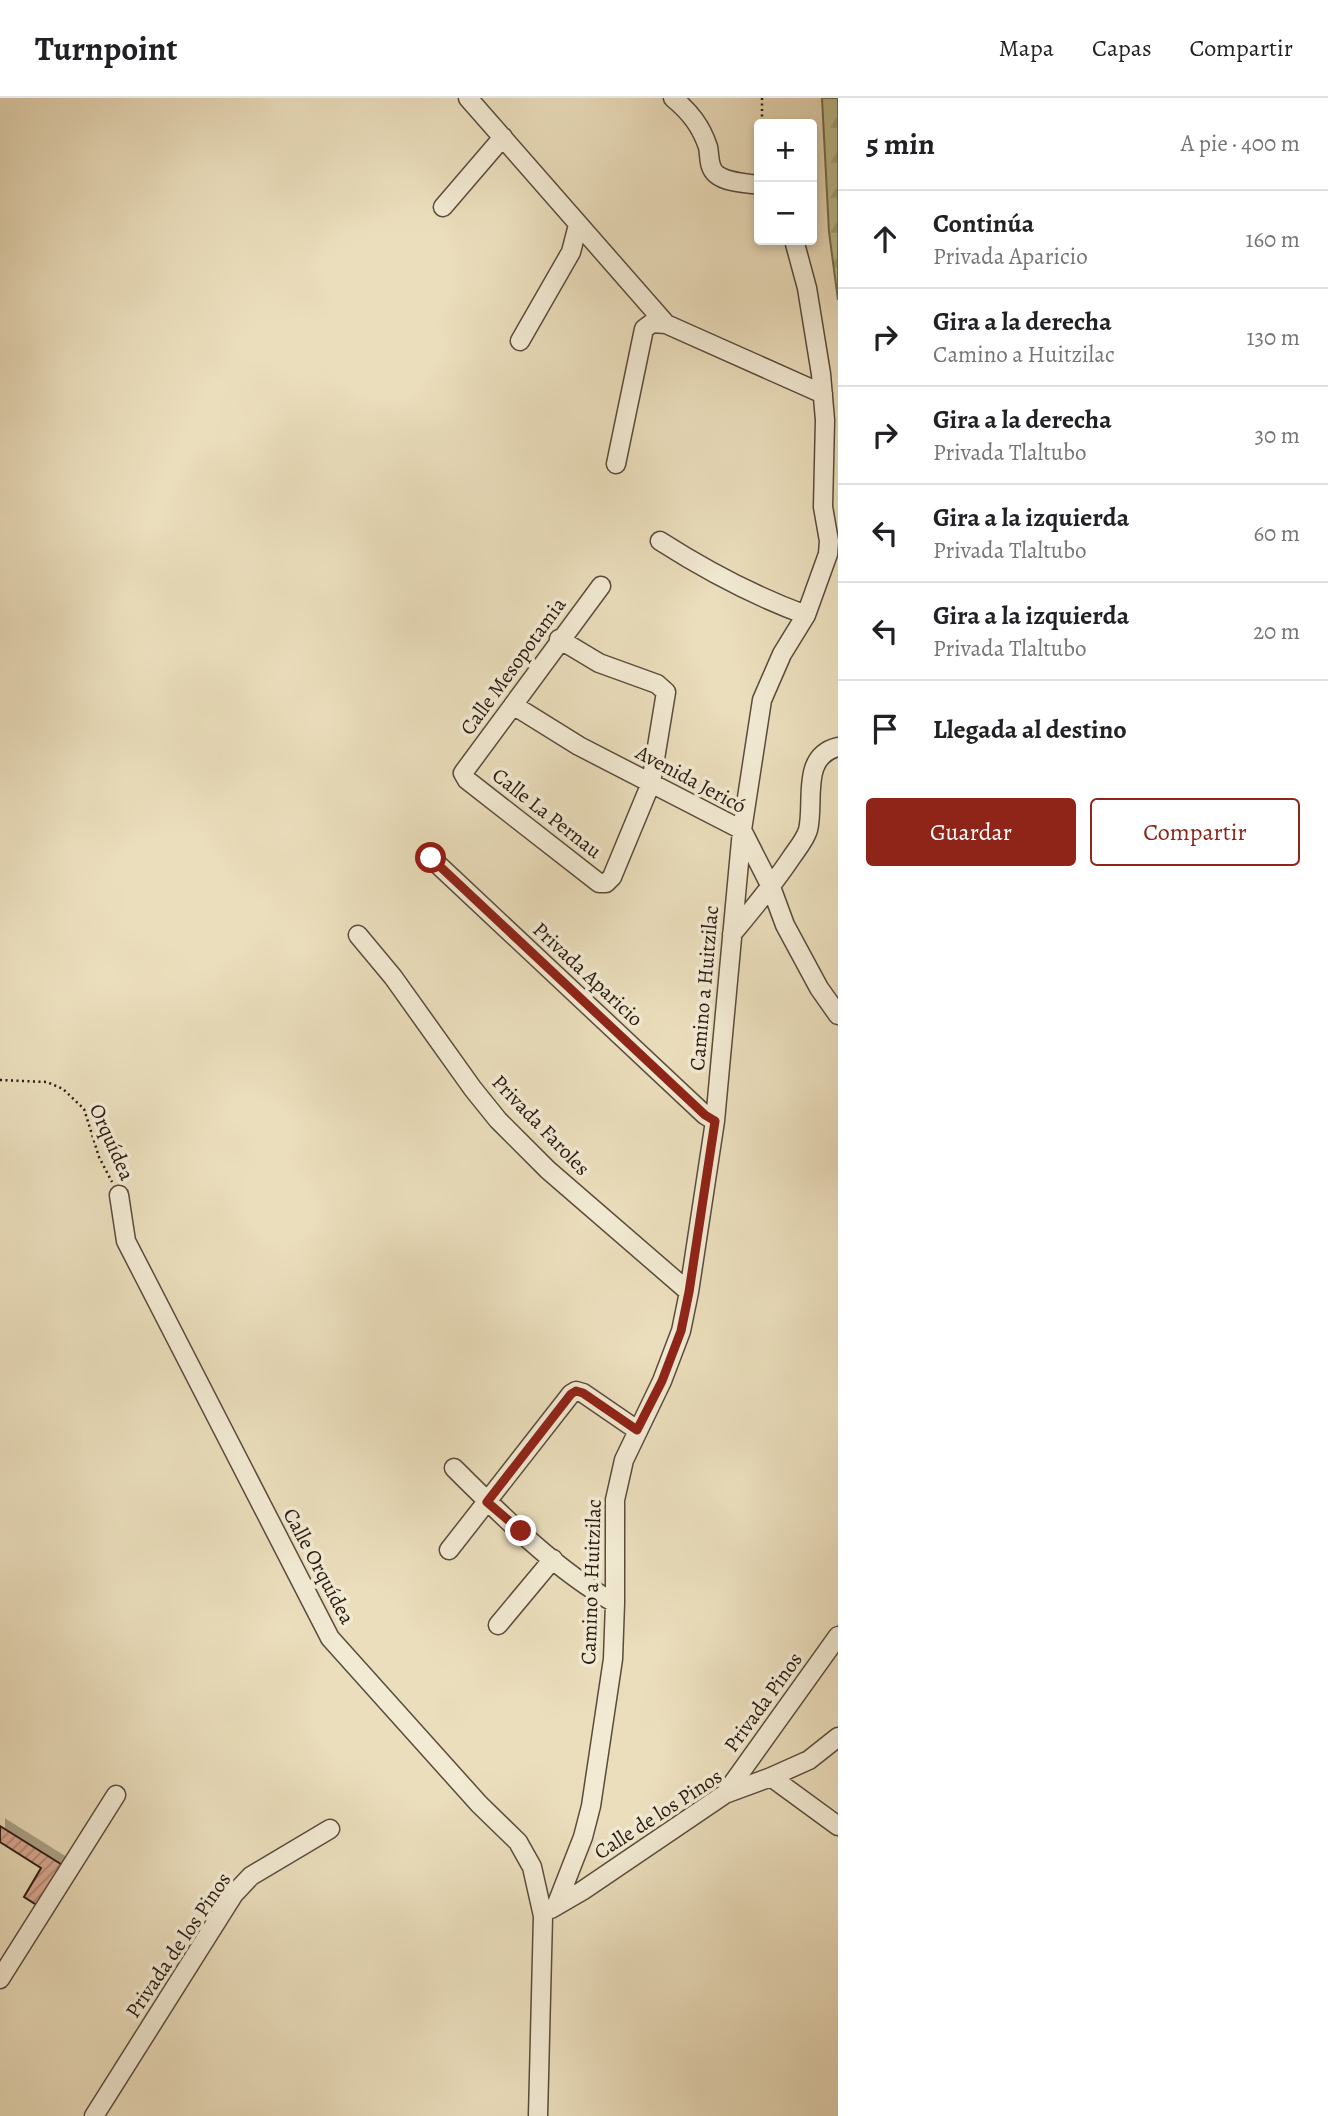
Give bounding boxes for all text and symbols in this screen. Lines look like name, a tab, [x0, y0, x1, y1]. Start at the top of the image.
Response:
text: Turnpoint	[35, 26, 177, 71]
text: Mapa	[999, 32, 1054, 64]
text: Capas	[1092, 32, 1152, 64]
text: Compartir	[1190, 32, 1293, 64]
map controls	[754, 119, 817, 245]
button: +	[754, 119, 817, 182]
text: 5 min	[866, 124, 935, 164]
text: A pie · 400 m	[1181, 128, 1300, 159]
button: −	[754, 182, 817, 245]
text: Continúa	[933, 206, 1034, 241]
icon: ahead	[866, 220, 904, 258]
text: 160 m	[1246, 224, 1300, 255]
text: Privada Aparicio	[933, 241, 1088, 272]
text: Gira a la derecha	[933, 304, 1112, 339]
icon: right	[866, 318, 904, 356]
text: 130 m	[1247, 322, 1300, 353]
text: Camino a Huitzilac	[933, 339, 1115, 370]
text: Gira a la derecha	[933, 402, 1112, 437]
icon: right	[866, 416, 904, 454]
text: 30 m	[1254, 420, 1300, 451]
text: Privada Tlaltubo	[933, 437, 1086, 468]
text: Gira a la izquierda	[933, 500, 1129, 535]
icon: left	[866, 514, 904, 552]
text: 60 m	[1253, 518, 1300, 549]
text: Privada Tlaltubo	[933, 535, 1086, 566]
street label: Calle Mesopotamia	[454, 591, 573, 741]
text: Gira a la izquierda	[933, 598, 1129, 633]
icon: left	[866, 612, 904, 650]
text: 20 m	[1253, 616, 1300, 647]
text: Privada Tlaltubo	[933, 633, 1086, 664]
icon: arrive	[866, 710, 904, 748]
text: Llegada al destino	[933, 712, 1127, 747]
street label: Avenida Jericó	[630, 738, 751, 820]
street label: Calle La Pernau	[486, 761, 608, 865]
button: Guardar	[866, 798, 1076, 866]
button: Compartir	[1090, 798, 1300, 866]
route start	[415, 842, 446, 873]
street label: Camino a Huitzilac	[683, 904, 725, 1072]
street label: Privada Aparicio	[527, 916, 649, 1032]
street label: Privada Faroles	[486, 1068, 596, 1182]
street label: Orquídea	[83, 1099, 141, 1185]
street label: Camino a Huitzilac	[574, 1499, 608, 1665]
street label: Calle Orquídea	[277, 1503, 361, 1629]
route end	[505, 1515, 536, 1546]
street label: Privada Pinos	[717, 1646, 809, 1758]
street label: Calle de los Pinos	[589, 1762, 727, 1866]
street label: Privada de los Pinos	[119, 1867, 237, 2023]

